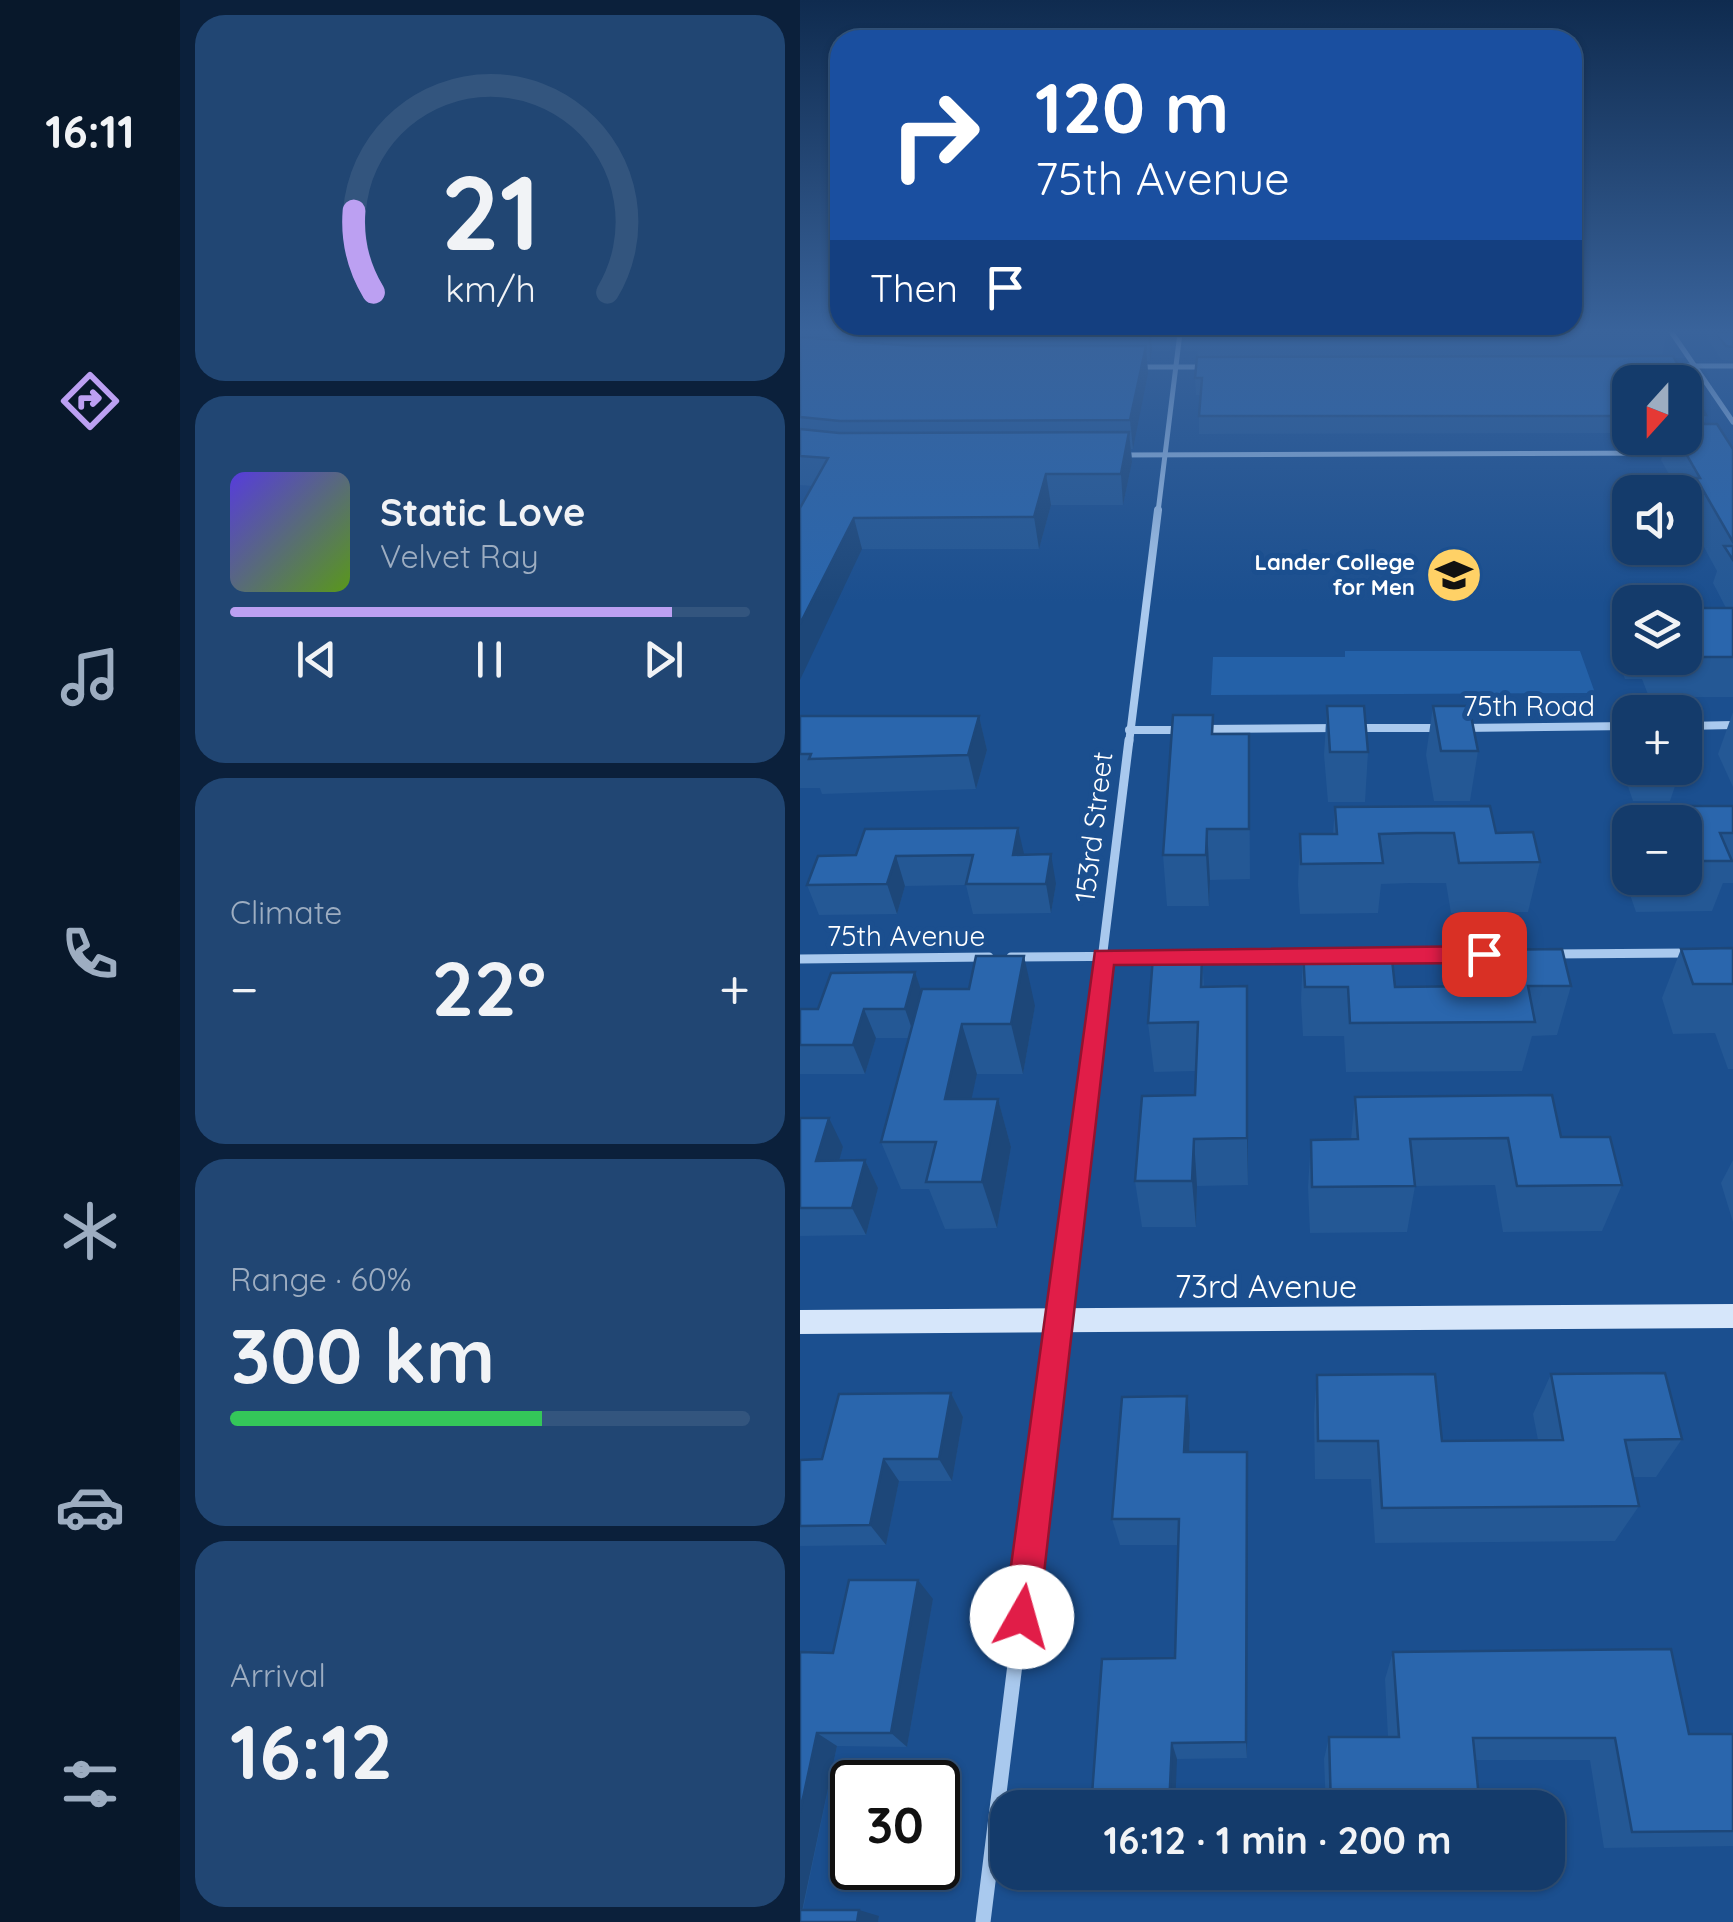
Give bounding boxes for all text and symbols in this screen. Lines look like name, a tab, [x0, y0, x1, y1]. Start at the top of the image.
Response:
text: 120 m	[1035, 63, 1229, 151]
icon: right	[870, 70, 1000, 200]
text: 16:11	[45, 103, 135, 159]
text: 21	[440, 146, 540, 276]
text: 75th Avenue	[1035, 150, 1290, 206]
icon: arrive	[978, 260, 1033, 315]
text: Then	[870, 264, 958, 312]
text: km/h	[445, 266, 535, 311]
north arrow	[1612, 365, 1702, 455]
map controls	[1612, 365, 1702, 895]
icon: directions	[55, 366, 125, 436]
button: sound	[1612, 475, 1702, 565]
text: Static Love	[380, 488, 585, 536]
text: Velvet Ray	[380, 536, 539, 576]
school or university icon: Lander College for Men	[1424, 545, 1484, 605]
place label: Lander College for Men	[1255, 548, 1415, 601]
button: layers	[1612, 585, 1702, 675]
icon: previous	[289, 632, 344, 687]
icon: pause	[462, 632, 517, 687]
icon: next	[636, 632, 691, 687]
icon: music	[55, 642, 125, 712]
street label: 75th Road	[1463, 688, 1595, 723]
button: +	[1612, 695, 1702, 785]
street label: 153rd Street	[1066, 750, 1120, 904]
button: −	[1612, 805, 1702, 895]
text: Climate	[230, 892, 342, 932]
pin	[1442, 912, 1527, 997]
street label: 75th Avenue	[827, 918, 985, 953]
icon: phone	[55, 919, 125, 989]
icon: arrive	[1457, 927, 1512, 982]
text: 22°	[431, 941, 546, 1035]
text: −	[230, 954, 259, 1023]
text: +	[719, 954, 750, 1023]
icon: climate	[55, 1196, 125, 1266]
text: Range · 60%	[230, 1259, 412, 1299]
street label: 73rd Avenue	[1175, 1266, 1357, 1306]
text: 300 km	[230, 1308, 495, 1402]
icon: car	[55, 1472, 125, 1542]
position arrow	[970, 1565, 1074, 1669]
text: Arrival	[230, 1655, 326, 1695]
text: 16:12	[230, 1704, 393, 1798]
icon: filters	[55, 1749, 125, 1819]
speed limit sign: 30	[830, 1760, 960, 1890]
text: 16:12 · 1 min · 200 m	[1103, 1816, 1452, 1864]

